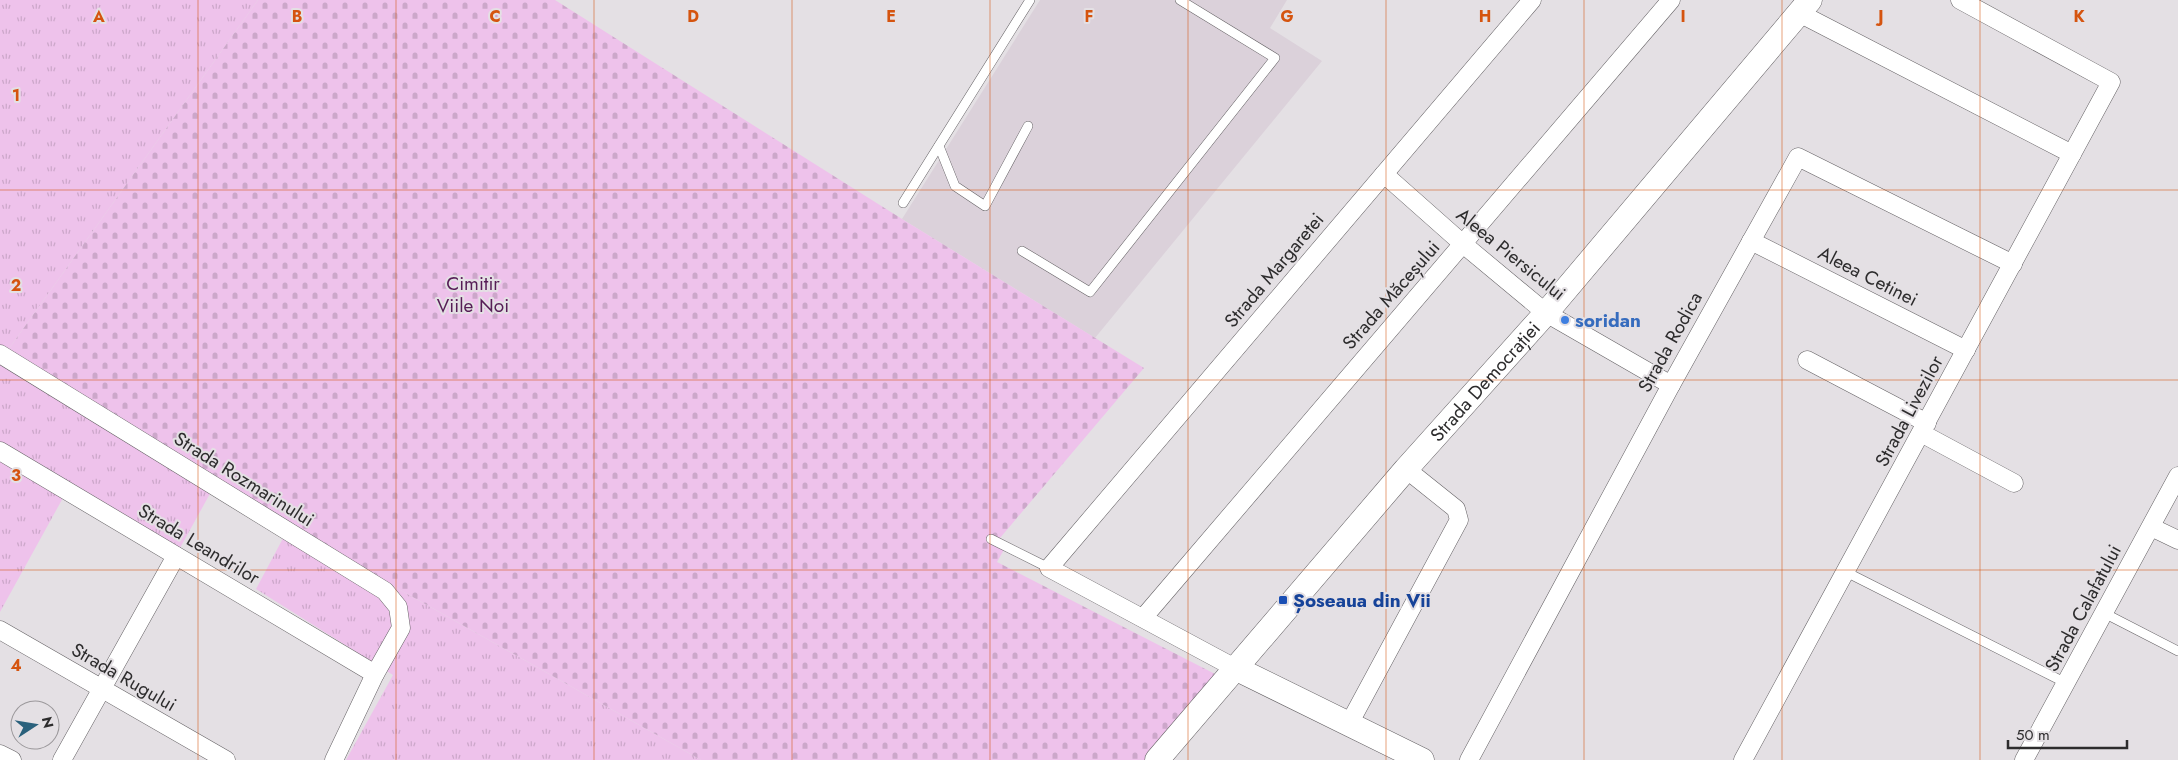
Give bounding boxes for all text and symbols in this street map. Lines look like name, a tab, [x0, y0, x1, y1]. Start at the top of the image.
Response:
text: A	[92, 5, 105, 28]
text: B	[292, 5, 302, 28]
text: C	[489, 5, 501, 28]
text: D	[687, 5, 699, 28]
text: E	[886, 5, 896, 28]
text: F	[1085, 5, 1093, 28]
text: G	[1280, 5, 1294, 28]
text: H	[1479, 5, 1491, 28]
text: I	[1680, 5, 1686, 28]
text: J	[1875, 5, 1884, 28]
text: K	[2073, 5, 2085, 28]
text: 1	[12, 84, 20, 107]
street label: Aleea Piersicului	[1450, 201, 1572, 307]
street label: Strada Margaretei	[1218, 207, 1330, 333]
street label: Strada Măceșului	[1336, 235, 1446, 355]
street label: Aleea Cetinei	[1814, 239, 1922, 313]
park label: Cimitir Viile Noi	[437, 270, 509, 319]
text: 2	[11, 274, 21, 297]
street label: Strada Rodica	[1631, 287, 1709, 397]
place label: soridan	[1575, 307, 1641, 334]
marker: soridan	[1559, 314, 1571, 326]
street label: Strada Democrației	[1424, 315, 1546, 447]
street label: Strada Livezilor	[1868, 350, 1950, 471]
street label: Strada Rozmarinului	[169, 425, 319, 533]
text: 3	[11, 464, 21, 487]
street label: Strada Leandrilor	[133, 497, 265, 591]
street label: Strada Calafatului	[2038, 540, 2128, 676]
place label: Șoseaua din Vii	[1293, 587, 1431, 614]
marker: Șoseaua din Vii	[1277, 594, 1289, 606]
street label: Strada Rugului	[67, 636, 181, 718]
text: 4	[10, 654, 22, 677]
north arrow	[10, 700, 60, 750]
text: N	[37, 715, 59, 730]
scale bar	[2008, 718, 2127, 750]
text: 50 m	[2016, 724, 2050, 746]

